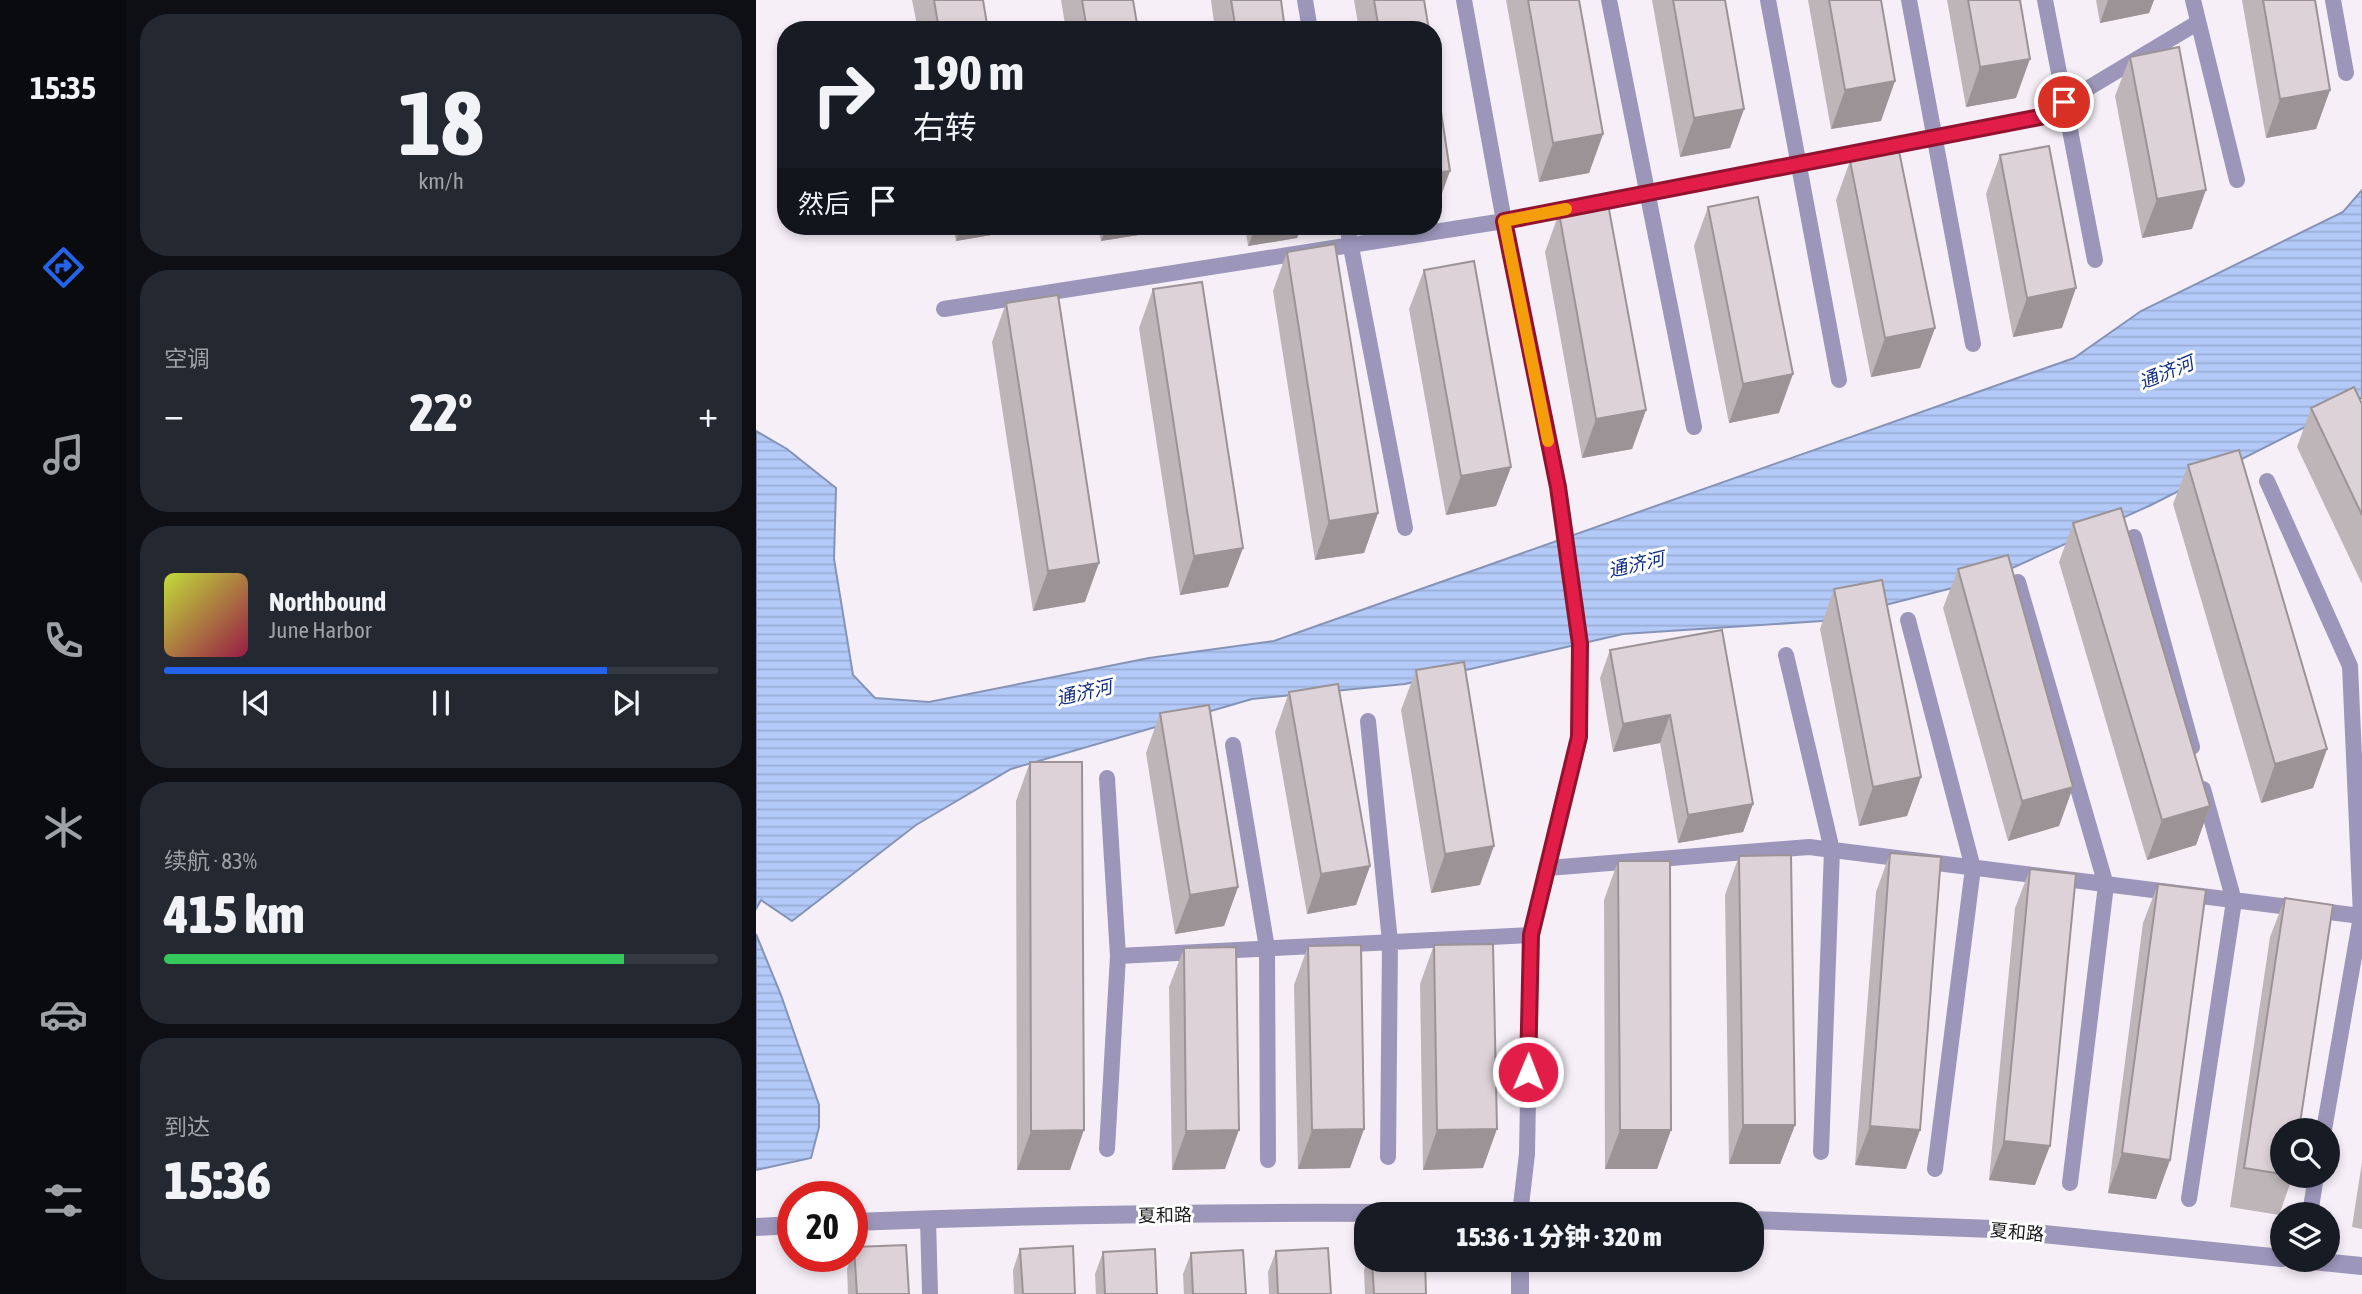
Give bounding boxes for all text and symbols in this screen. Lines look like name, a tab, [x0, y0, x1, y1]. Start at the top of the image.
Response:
text: 190 m	[913, 44, 1024, 100]
icon: right	[798, 49, 889, 140]
text: 15:35	[30, 69, 96, 106]
text: 18	[398, 70, 484, 174]
pin	[2034, 72, 2094, 132]
icon: arrive	[2045, 83, 2083, 121]
text: 右转	[913, 109, 977, 146]
text: km/h	[418, 168, 464, 194]
icon: arrive	[864, 182, 902, 220]
text: 然后	[798, 189, 850, 219]
icon: directions	[39, 243, 88, 292]
text: 空调	[164, 346, 210, 372]
water label: 通济河	[2135, 350, 2200, 393]
text: 22°	[409, 382, 473, 442]
text: −	[164, 392, 184, 435]
text: +	[698, 392, 718, 435]
icon: music	[39, 430, 88, 479]
water label: 通济河	[1606, 546, 1670, 581]
text: Northbound	[269, 587, 386, 617]
icon: phone	[39, 616, 88, 665]
text: June Harbor	[269, 617, 372, 643]
water label: 通济河	[1054, 674, 1118, 709]
icon: previous	[237, 684, 275, 722]
icon: pause	[422, 684, 460, 722]
icon: next	[607, 684, 645, 722]
icon: climate	[39, 803, 88, 852]
text: 续航 · 83%	[164, 848, 257, 874]
text: 415 km	[164, 884, 305, 944]
icon: car	[39, 990, 88, 1039]
position arrow	[1491, 1035, 1565, 1109]
text: 到达	[164, 1114, 210, 1140]
map controls	[2270, 1118, 2340, 1272]
button: search	[2270, 1118, 2340, 1188]
text: 15:36	[164, 1150, 271, 1210]
icon: filters	[39, 1176, 88, 1225]
speed limit sign: 20	[777, 1181, 868, 1272]
button: layers	[2270, 1202, 2340, 1272]
street label: 夏和路	[1138, 1204, 1192, 1226]
street label: 夏和路	[1989, 1219, 2045, 1245]
text: 15:36 · 1 分钟 · 320 m	[1456, 1222, 1662, 1252]

